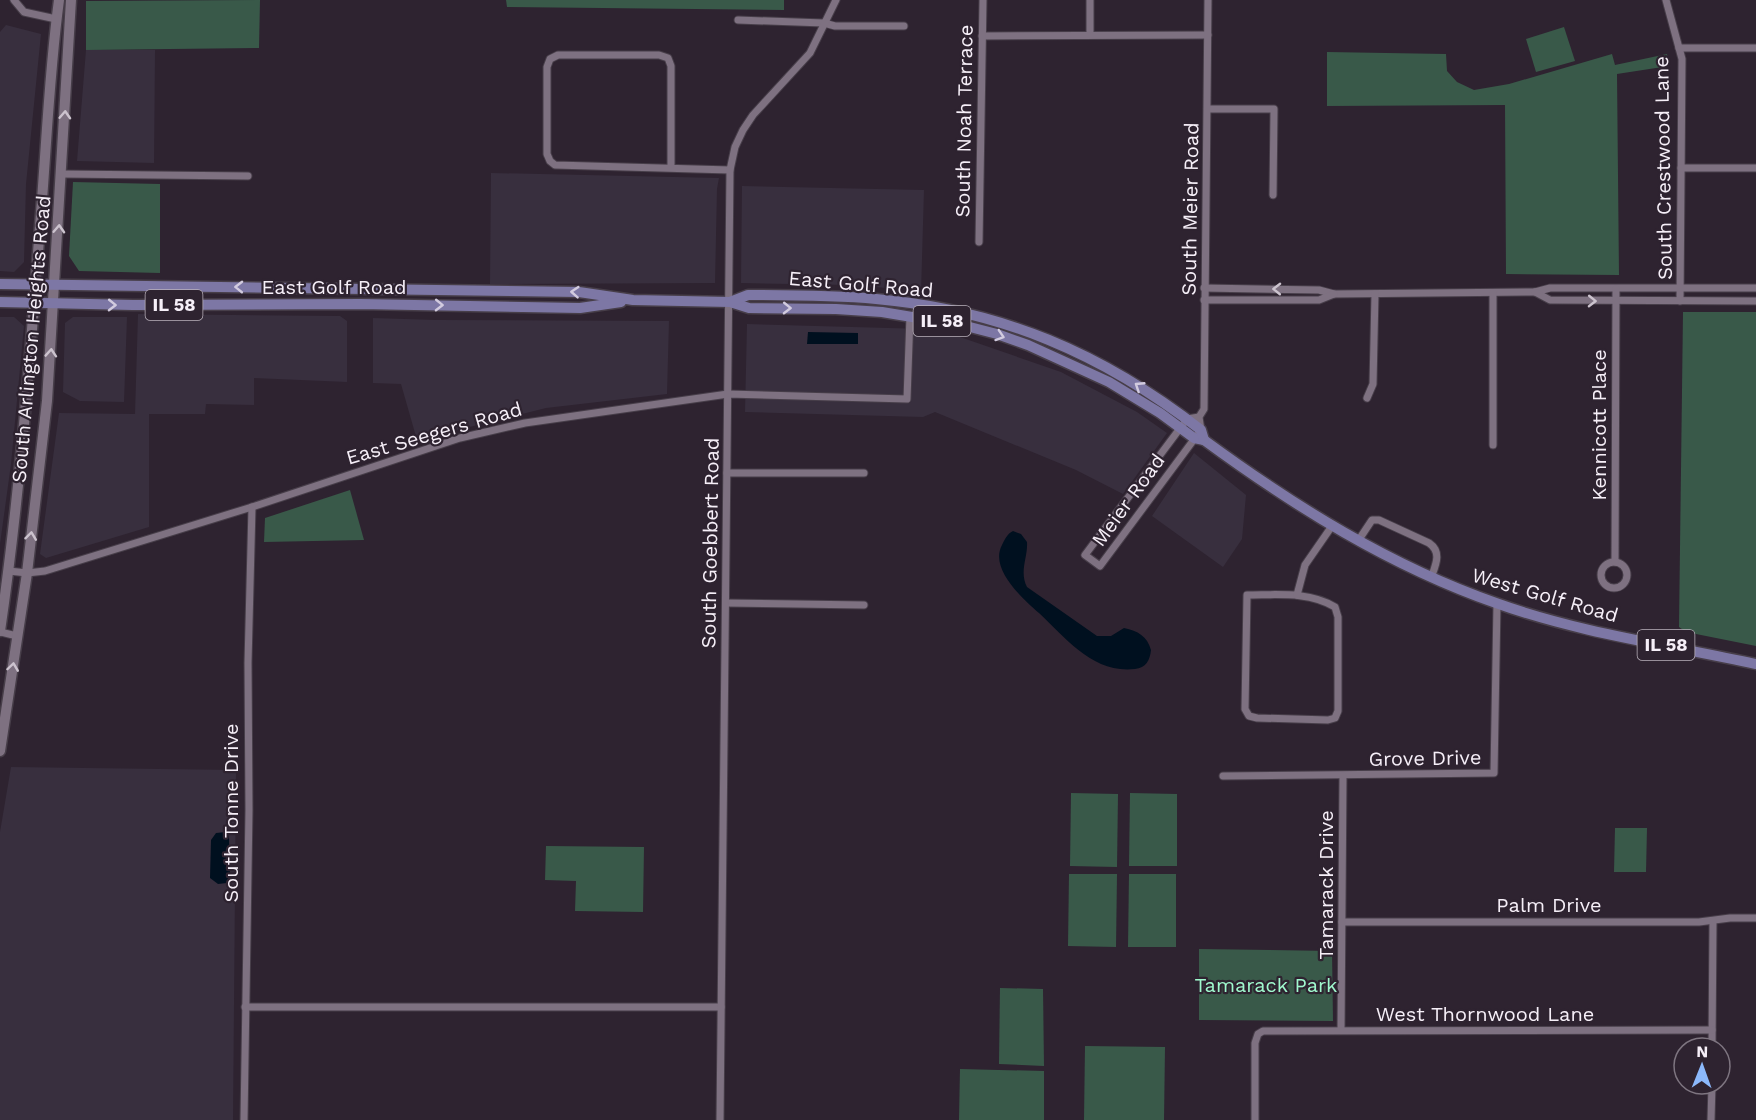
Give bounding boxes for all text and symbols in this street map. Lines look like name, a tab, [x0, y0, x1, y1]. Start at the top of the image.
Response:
street label: South Noah Terrace	[950, 24, 978, 218]
street label: South Crestwood Lane	[1649, 56, 1677, 280]
one-way arrow	[59, 111, 72, 120]
street label: South Meier Road	[1176, 122, 1204, 296]
street label: South Arlington Heights Road	[6, 194, 56, 484]
one-way arrow	[52, 225, 65, 234]
street label: East Golf Road	[788, 266, 934, 302]
street label: East Golf Road	[261, 275, 407, 299]
one-way arrow	[234, 281, 243, 293]
one-way arrow	[1272, 283, 1281, 295]
one-way arrow	[570, 286, 579, 299]
road number: IL 58	[146, 290, 202, 320]
one-way arrow	[1588, 295, 1597, 307]
one-way arrow	[108, 299, 117, 311]
one-way arrow	[435, 299, 444, 312]
one-way arrow	[783, 302, 792, 314]
road number: IL 58	[914, 306, 970, 336]
one-way arrow	[994, 328, 1005, 341]
one-way arrow	[44, 348, 57, 357]
street label: Kennicott Place	[1587, 349, 1611, 501]
one-way arrow	[1135, 381, 1145, 393]
street label: East Seegers Road	[343, 396, 525, 470]
street label: South Goebbert Road	[696, 437, 724, 649]
street label: Meier Road	[1086, 449, 1170, 551]
one-way arrow	[25, 532, 37, 541]
street label: West Golf Road	[1469, 563, 1621, 627]
road number: IL 58	[1638, 630, 1694, 660]
one-way arrow	[6, 662, 18, 672]
street label: South Tonne Drive	[219, 724, 243, 902]
street label: Grove Drive	[1368, 745, 1482, 771]
street label: Tamarack Drive	[1314, 810, 1338, 960]
street label: Palm Drive	[1496, 893, 1602, 917]
park label: Tamarack Park	[1195, 973, 1337, 997]
street label: West Thornwood Lane	[1376, 1002, 1594, 1026]
north arrow	[1672, 1036, 1732, 1096]
text: N	[1696, 1042, 1708, 1061]

